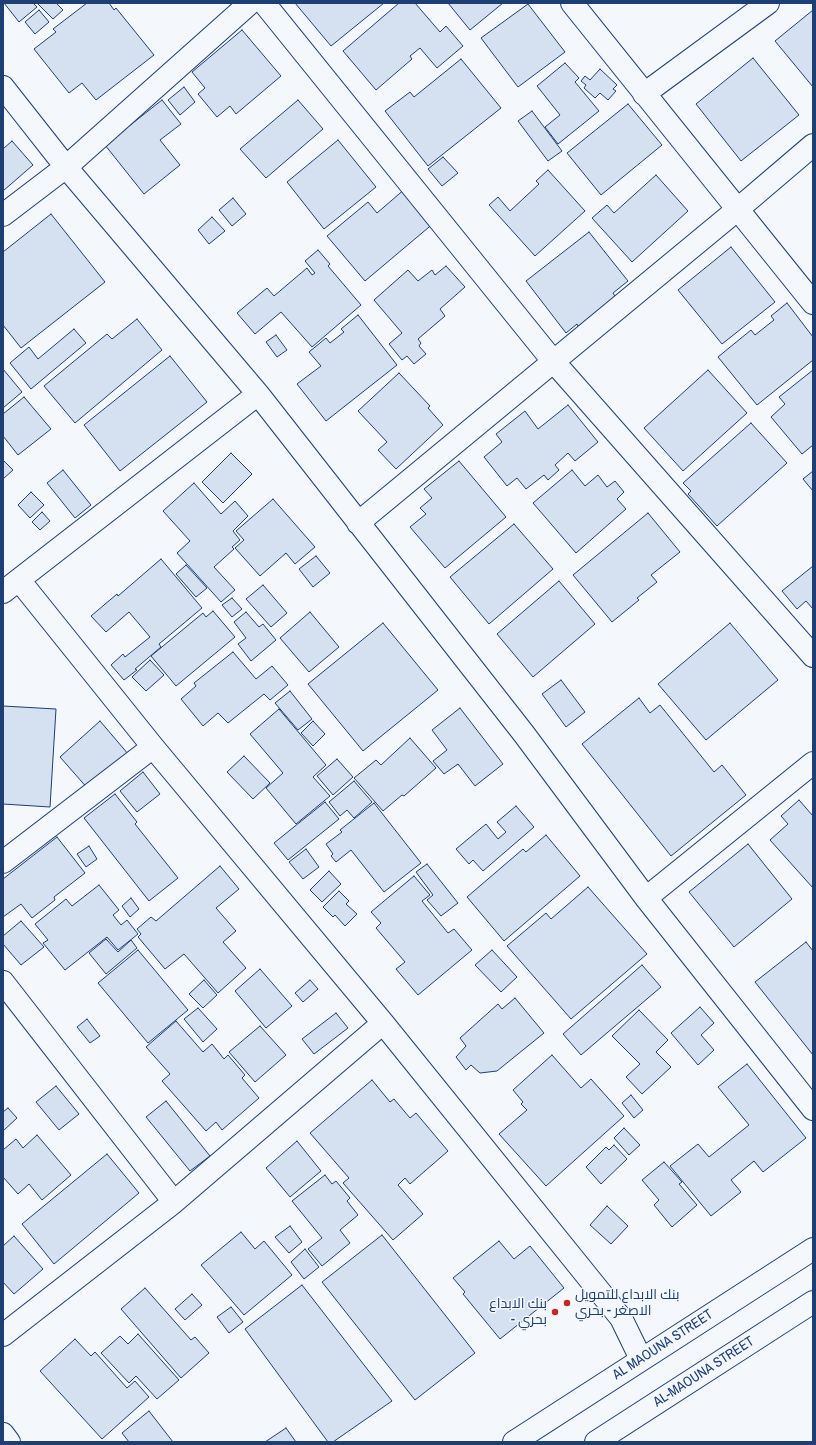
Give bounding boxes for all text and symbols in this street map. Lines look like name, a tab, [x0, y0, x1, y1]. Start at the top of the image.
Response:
place label: بنك الابداع للتمويل الاصغر - بحري	[575, 1287, 680, 1320]
place label: بنك الابداع - بحري	[489, 1296, 547, 1328]
marker: بنك الابداع للتمويل الاصغر - بحري	[562, 1298, 572, 1308]
street label: AL MAOUNA STREET	[610, 1306, 716, 1384]
marker: بنك الابداع - بحري	[550, 1307, 560, 1317]
street label: AL-MAOUNA STREET	[650, 1333, 758, 1411]

